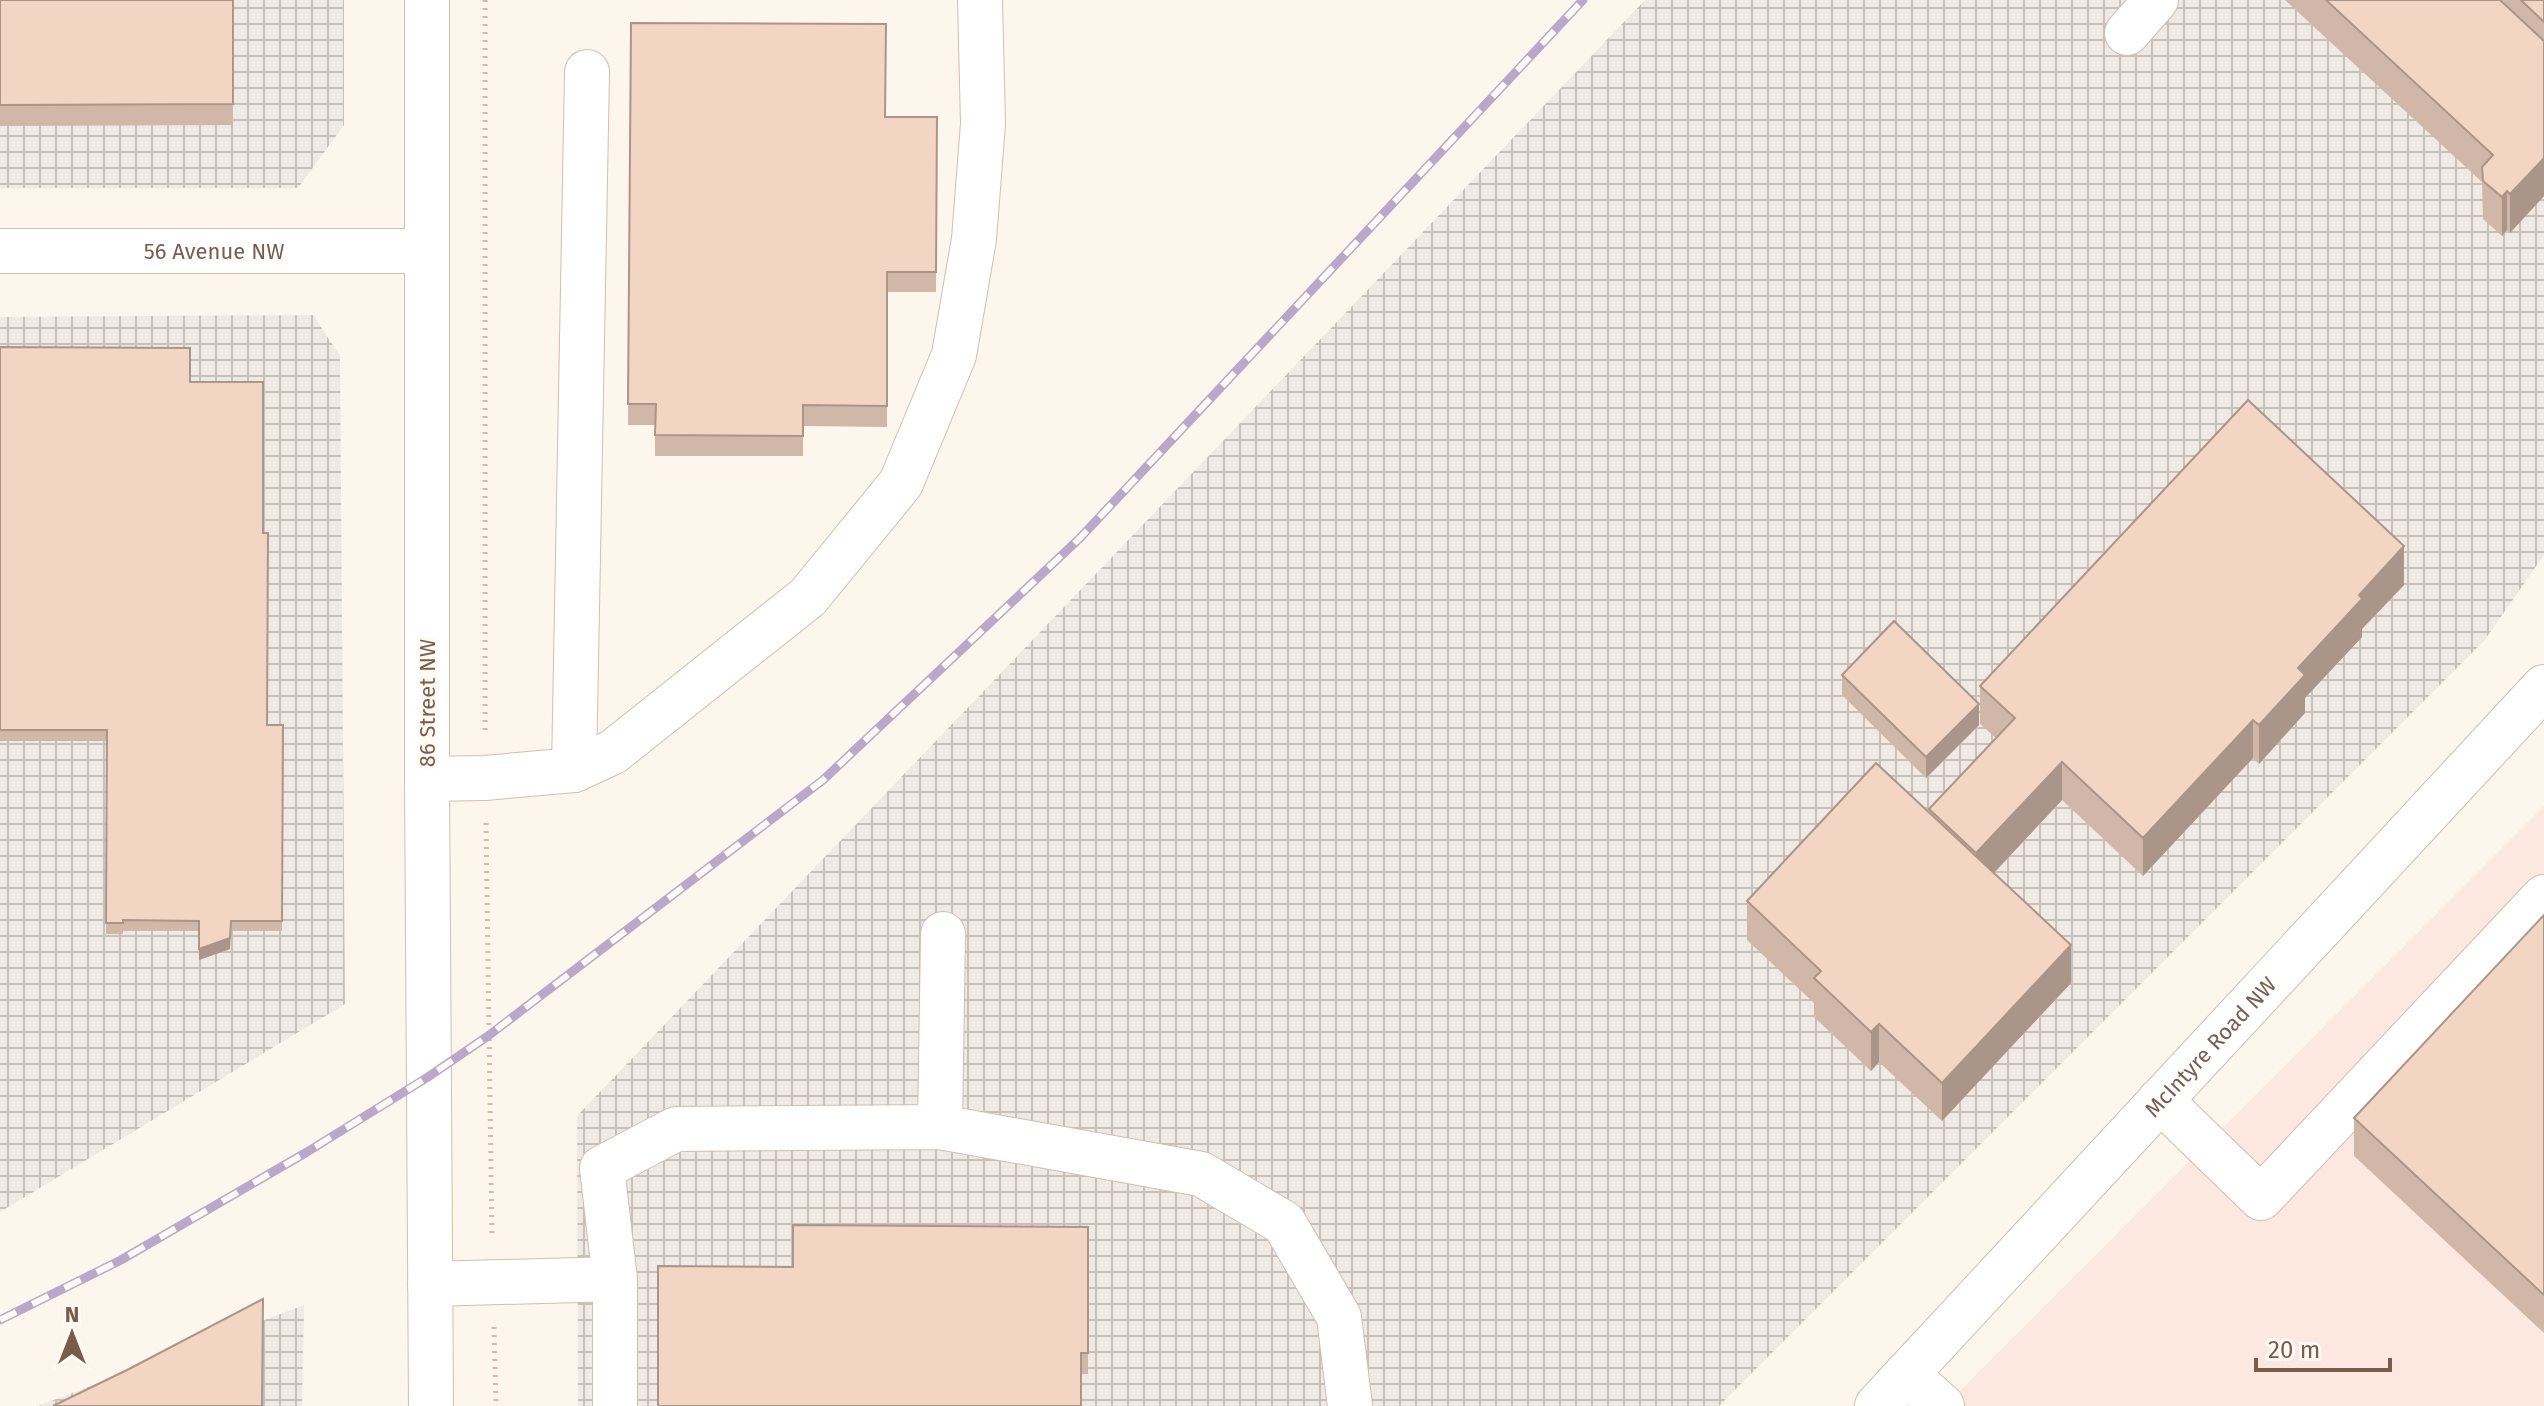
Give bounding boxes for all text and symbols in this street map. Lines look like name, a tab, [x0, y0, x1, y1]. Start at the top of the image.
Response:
street label: 56 Avenue NW	[144, 238, 284, 265]
street label: 86 Street NW	[414, 639, 441, 767]
street label: McIntyre Road NW	[2139, 971, 2282, 1122]
north arrow	[32, 1294, 112, 1374]
text: N	[65, 1301, 79, 1328]
scale bar	[2256, 1322, 2390, 1372]
text: 20 m	[2268, 1336, 2320, 1364]

